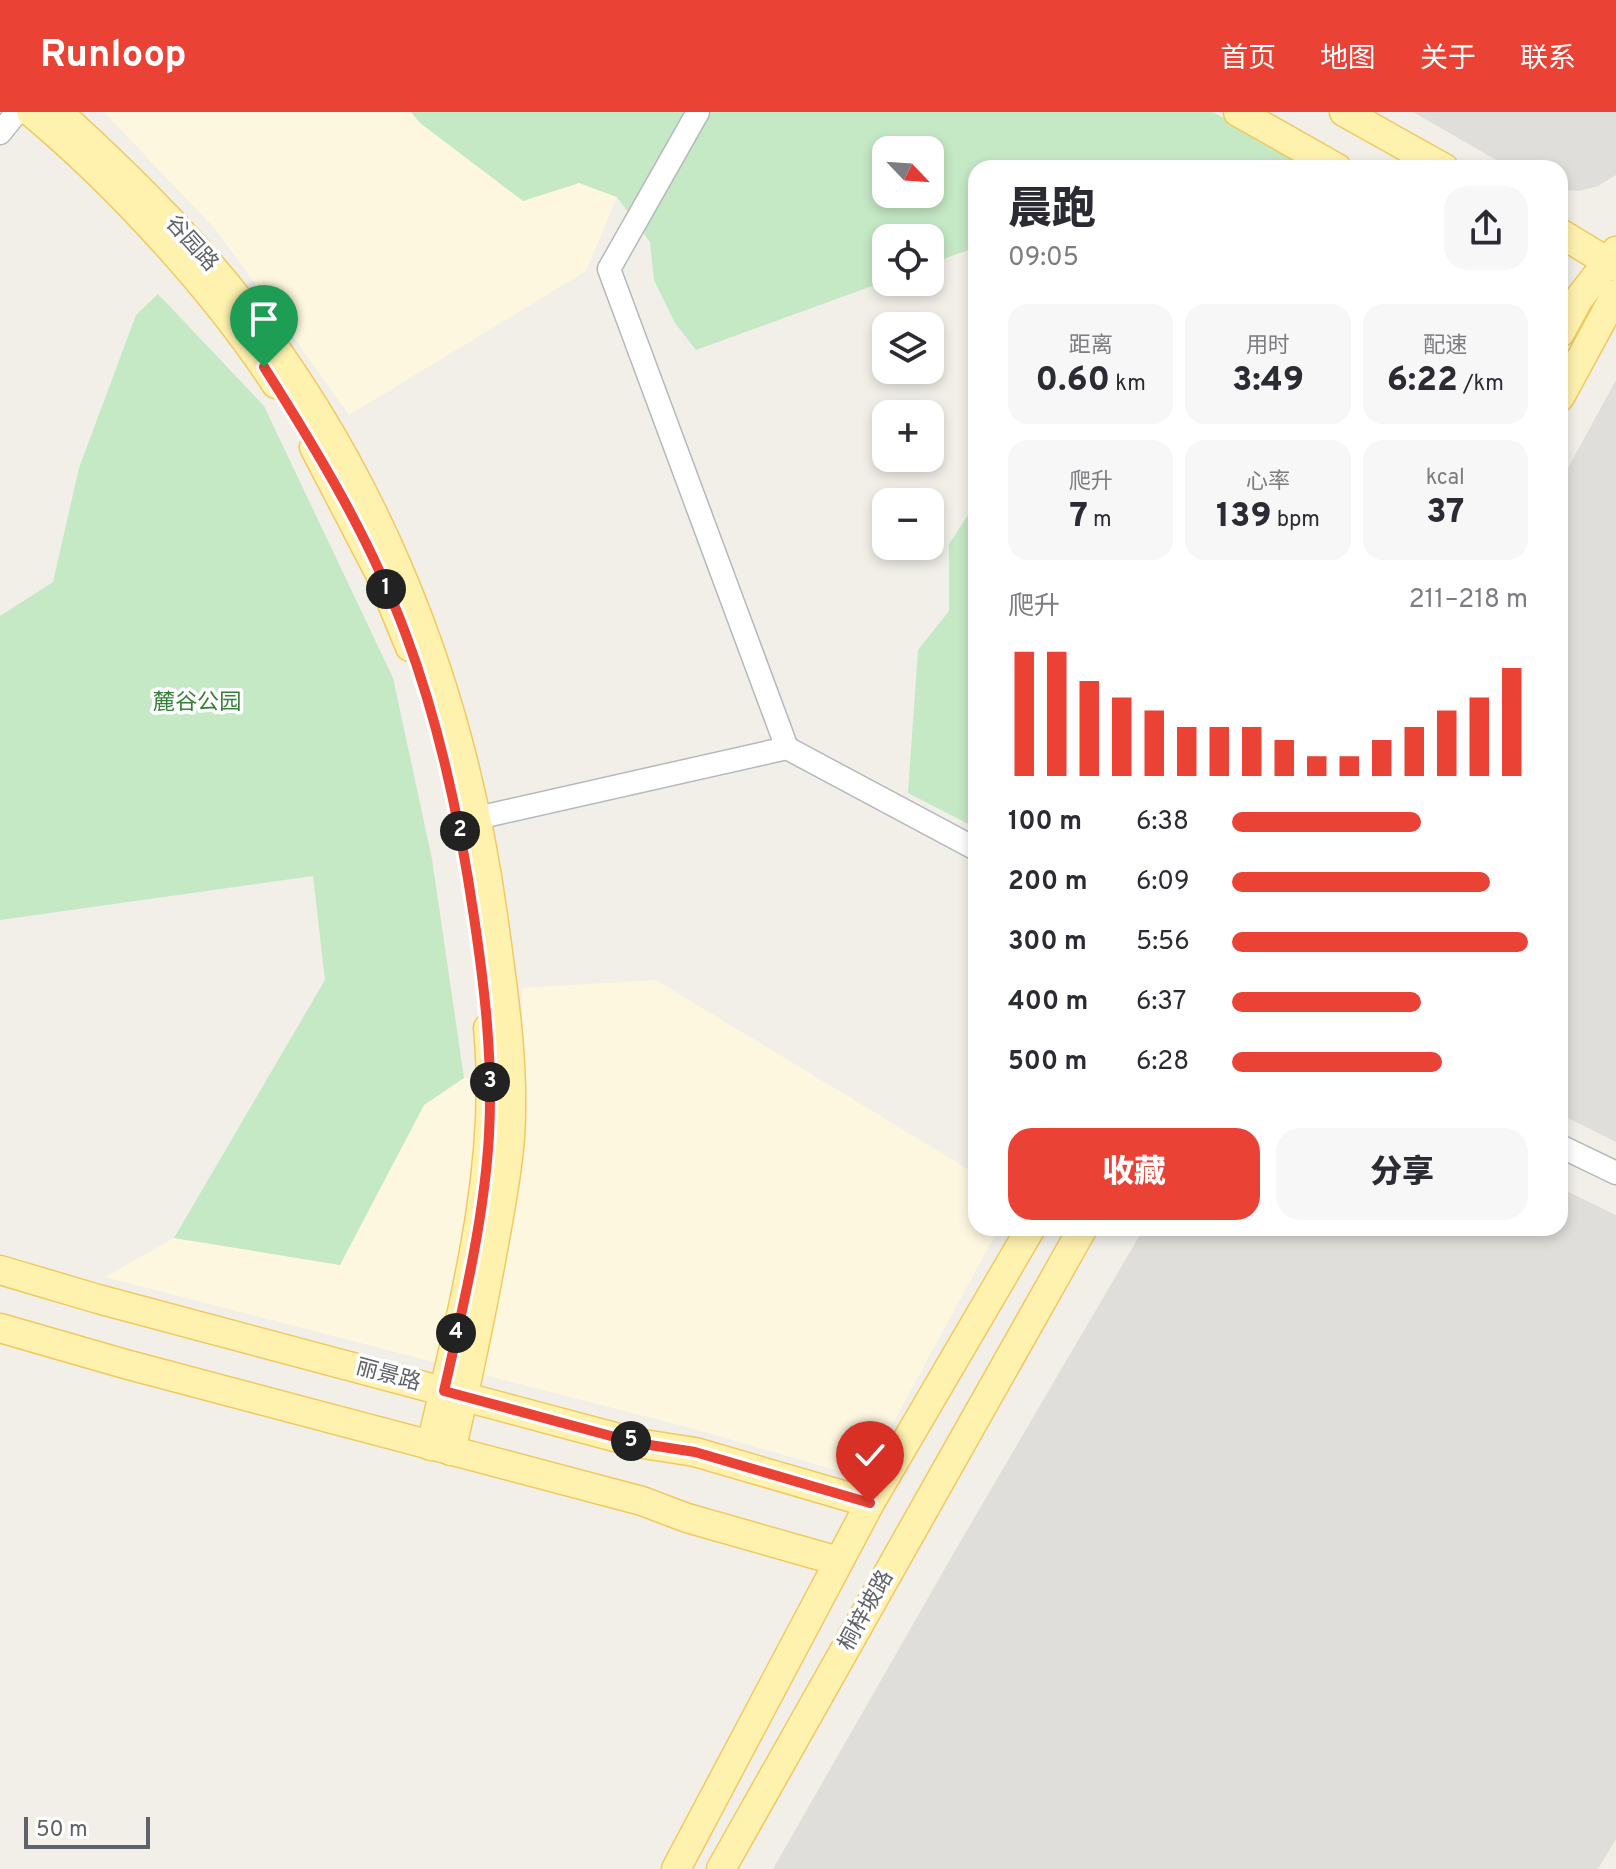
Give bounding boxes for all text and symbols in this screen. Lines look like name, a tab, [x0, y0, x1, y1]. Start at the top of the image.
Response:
text: Runloop	[40, 32, 187, 81]
text: 首页	[1220, 42, 1276, 78]
text: 地图	[1320, 42, 1376, 78]
text: 关于	[1420, 42, 1476, 78]
text: 联系	[1520, 42, 1576, 78]
north arrow	[872, 136, 944, 208]
map controls	[872, 136, 944, 560]
text: 晨跑	[1008, 184, 1096, 240]
button: share	[1444, 186, 1528, 270]
street label: 谷园路	[159, 210, 223, 278]
button: locate	[872, 224, 944, 296]
text: 09:05	[1008, 242, 1079, 275]
pin	[230, 285, 298, 367]
icon: arrive	[242, 297, 286, 341]
button: layers	[872, 312, 944, 384]
text: 距离	[1069, 333, 1113, 360]
text: 用时	[1246, 333, 1290, 360]
text: 配速	[1423, 333, 1467, 360]
text: 0.60	[1036, 360, 1110, 403]
text: 3:49	[1232, 360, 1304, 403]
text: 6:22	[1387, 360, 1458, 403]
text: km	[1110, 371, 1146, 398]
text: /km	[1458, 371, 1504, 398]
button: +	[872, 400, 944, 472]
text: kcal	[1426, 465, 1465, 492]
text: 爬升	[1069, 469, 1113, 496]
text: 心率	[1246, 469, 1290, 496]
button: −	[872, 488, 944, 560]
text: 37	[1426, 492, 1464, 535]
text: 7	[1070, 496, 1088, 539]
text: 139	[1216, 496, 1272, 539]
text: m	[1088, 507, 1112, 534]
text: bpm	[1272, 507, 1320, 534]
pin: 1	[366, 569, 406, 609]
text: 1	[382, 575, 390, 602]
text: 211–218 m	[1409, 584, 1528, 617]
text: 爬升	[1008, 591, 1060, 624]
park label: 麓谷公园	[153, 690, 241, 717]
text: 100 m	[1008, 806, 1082, 839]
text: 6:38	[1136, 806, 1189, 839]
pin: 2	[440, 811, 480, 851]
text: 2	[453, 817, 467, 844]
text: 200 m	[1008, 866, 1087, 899]
text: 6:09	[1136, 866, 1190, 899]
text: 300 m	[1008, 926, 1087, 959]
text: 5:56	[1136, 926, 1190, 959]
text: 400 m	[1008, 986, 1088, 1019]
text: 6:37	[1136, 986, 1186, 1019]
text: 500 m	[1008, 1046, 1087, 1079]
text: 6:28	[1136, 1046, 1189, 1079]
pin: 3	[470, 1062, 510, 1102]
text: 3	[483, 1068, 497, 1095]
button: 收藏	[1008, 1128, 1260, 1220]
button: 分享	[1276, 1128, 1528, 1220]
pin: 4	[436, 1313, 476, 1353]
text: 4	[449, 1319, 463, 1346]
street label: 丽景路	[353, 1354, 423, 1398]
pin: 5	[611, 1421, 651, 1461]
pin	[836, 1421, 904, 1503]
text: 5	[624, 1427, 638, 1454]
icon: check	[848, 1433, 892, 1477]
street label: 桐梓坡路	[834, 1566, 900, 1656]
scale bar	[24, 1813, 150, 1849]
text: 50 m	[36, 1817, 88, 1844]

